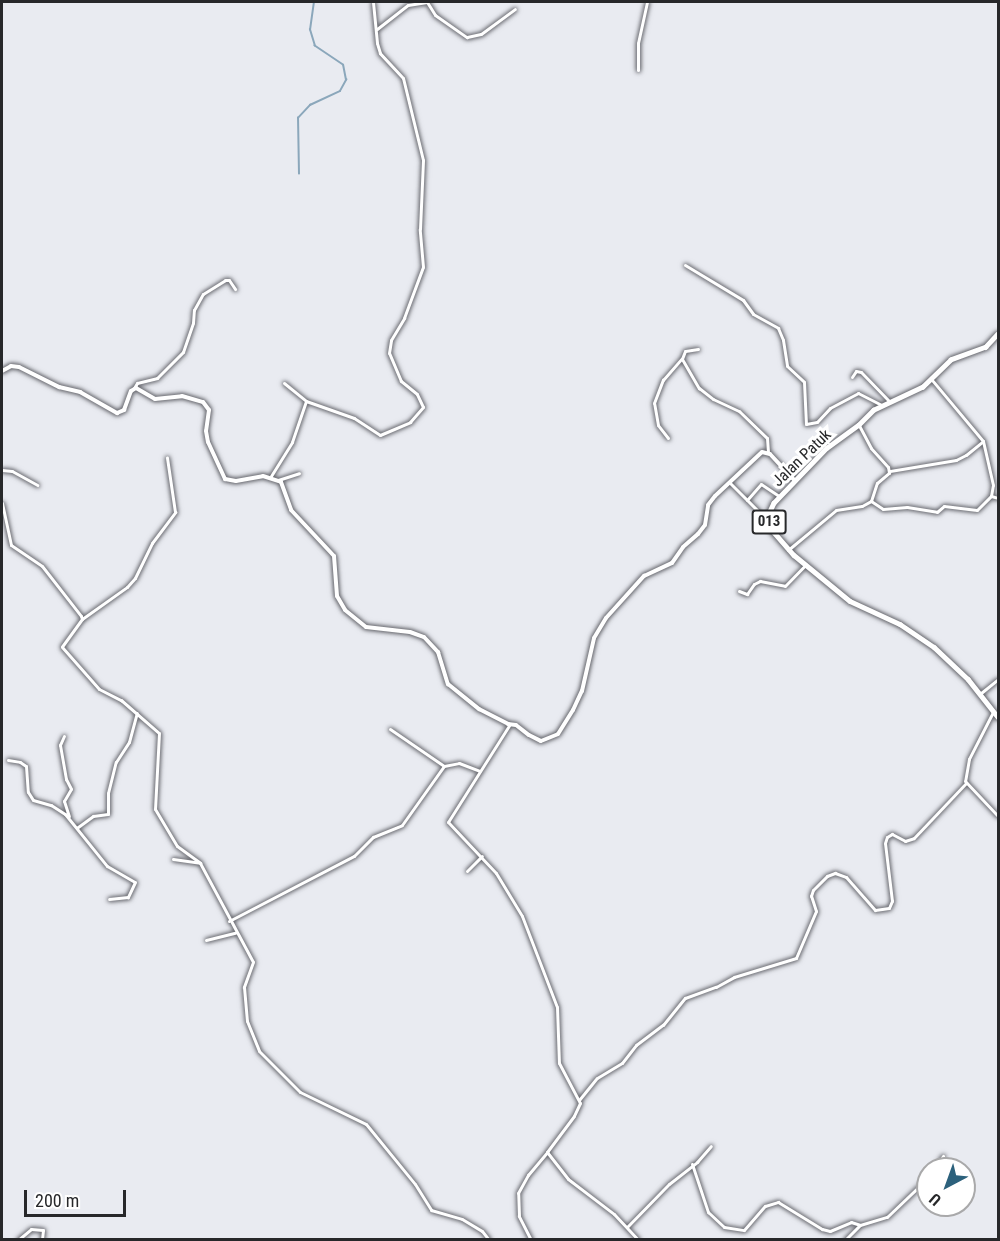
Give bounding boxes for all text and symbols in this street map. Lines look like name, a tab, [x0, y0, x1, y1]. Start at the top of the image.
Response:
street label: Jalan Patuk	[769, 425, 835, 491]
road number: 013	[751, 510, 787, 534]
north arrow	[916, 1157, 976, 1217]
scale bar	[27, 1178, 129, 1216]
text: U	[925, 1189, 945, 1210]
text: 200 m	[35, 1190, 79, 1211]

